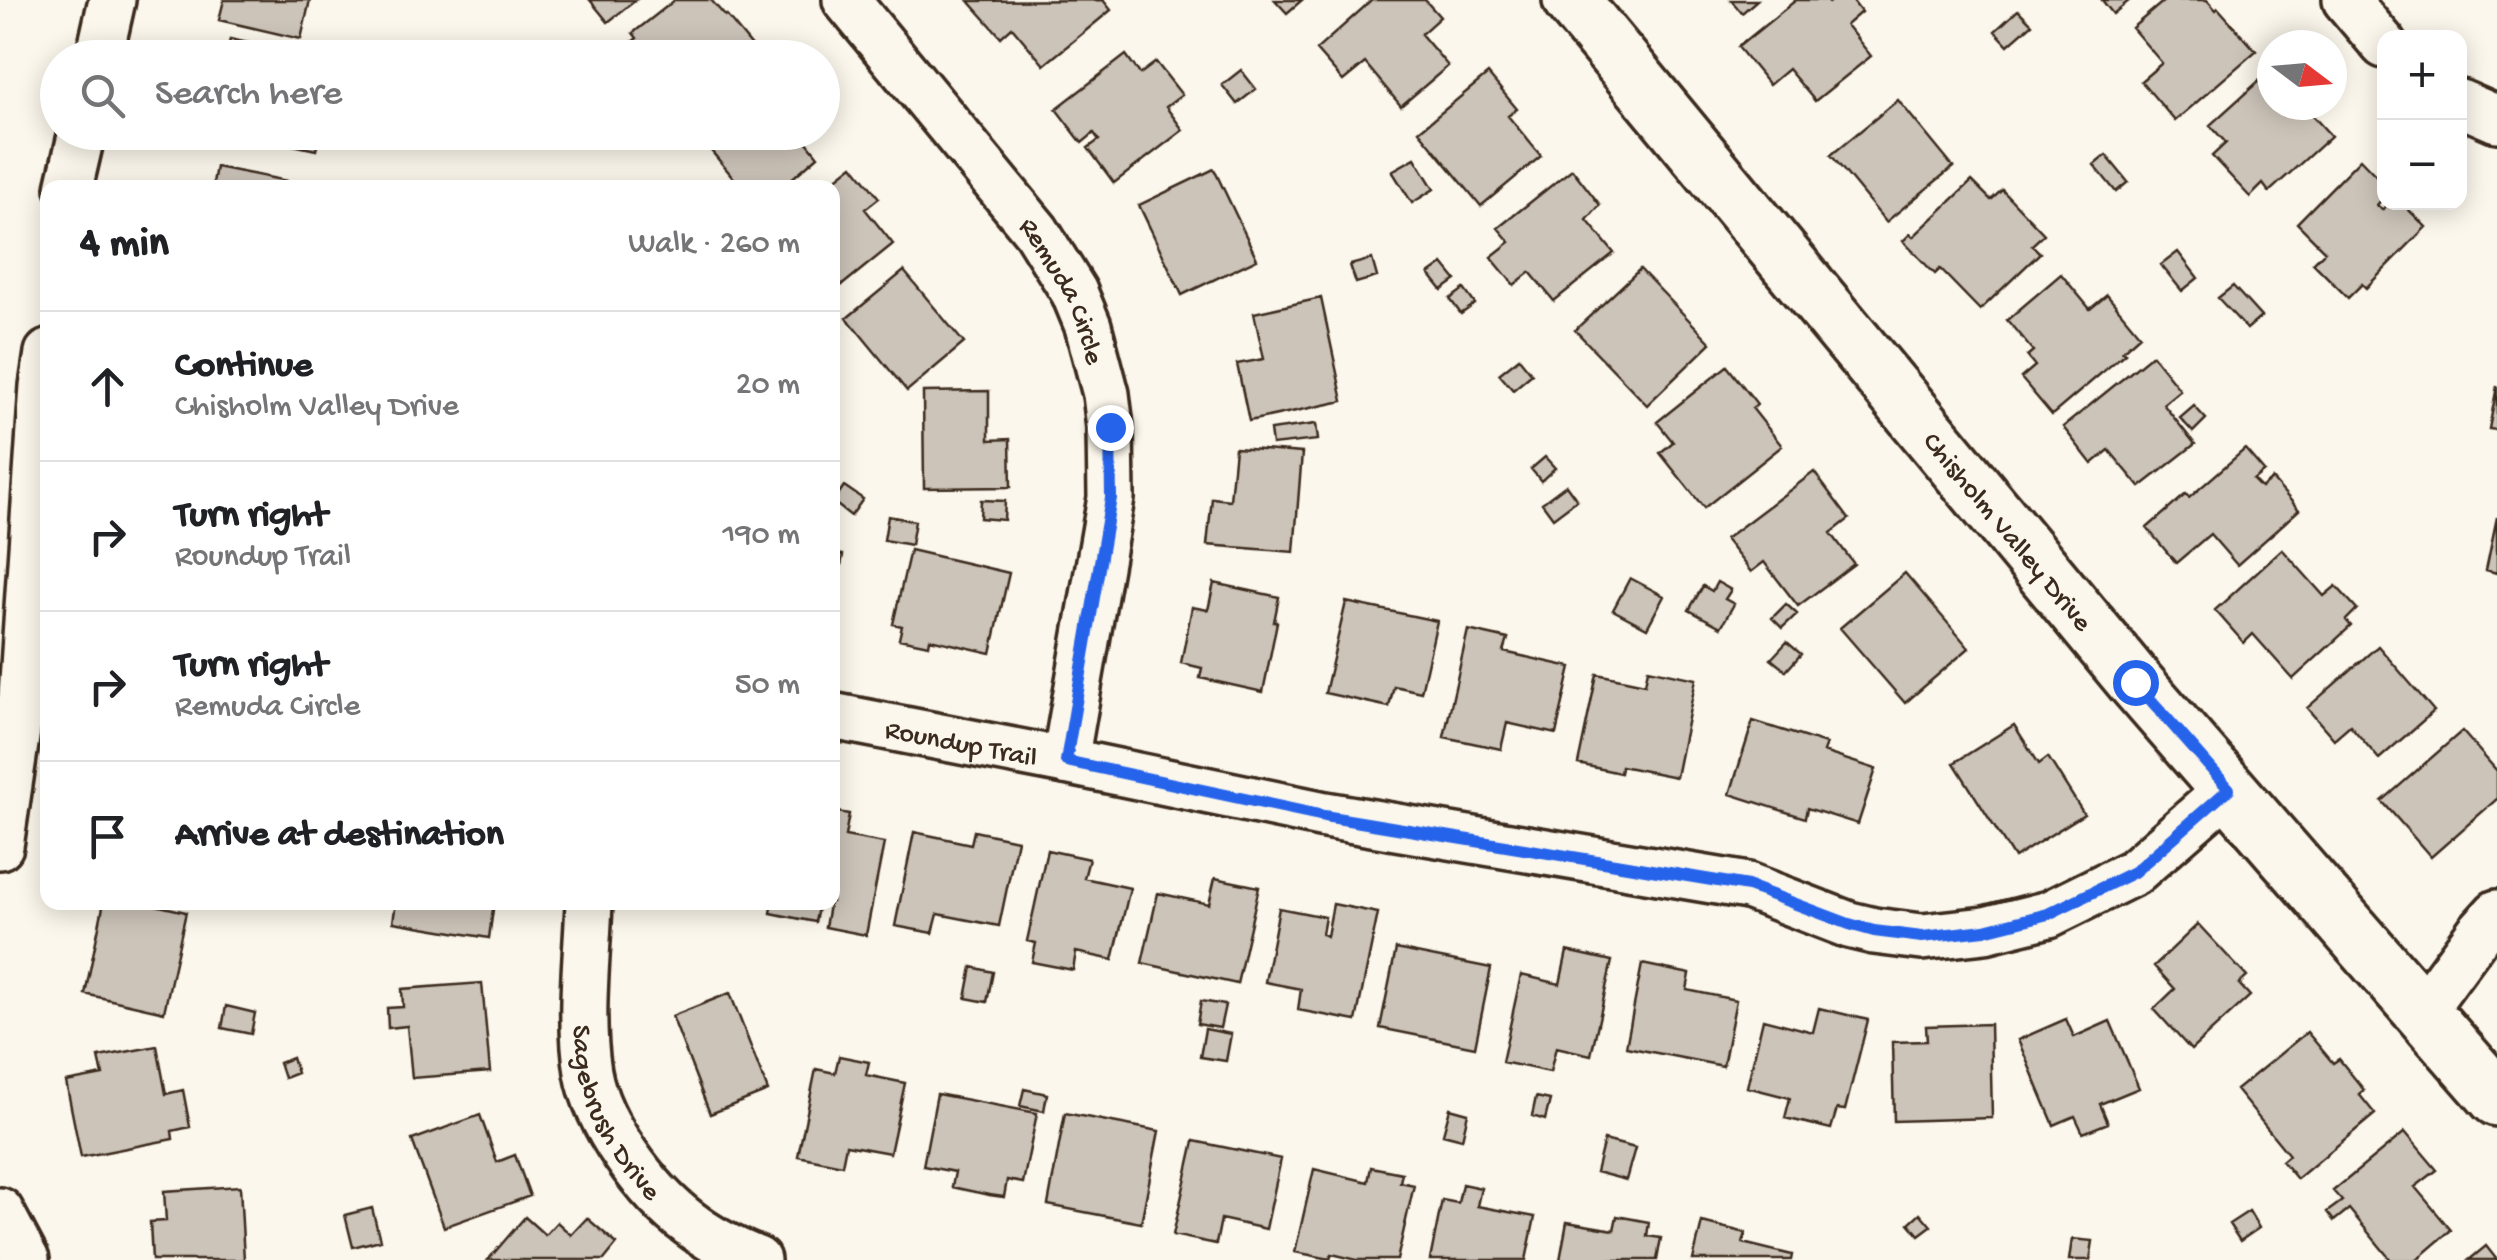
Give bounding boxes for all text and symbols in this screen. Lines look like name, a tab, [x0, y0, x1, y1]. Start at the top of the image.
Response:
north arrow	[2257, 30, 2347, 120]
map controls	[2377, 30, 2467, 210]
button: +	[2377, 30, 2467, 120]
search box	[40, 40, 840, 150]
icon: search	[75, 68, 130, 123]
text: Search here	[155, 73, 342, 117]
button: −	[2377, 120, 2467, 210]
street label: Remuda Circle	[1010, 212, 1110, 369]
text: 4 min	[80, 221, 169, 270]
text: Walk · 260 m	[628, 226, 800, 264]
text: Continue	[175, 345, 313, 389]
icon: ahead	[80, 359, 135, 414]
text: 20 m	[736, 367, 800, 405]
text: Chisholm Valley Drive	[175, 389, 459, 427]
route end	[1088, 405, 1134, 451]
street label: Chisholm Valley Drive	[1914, 427, 2098, 640]
text: Turn right	[175, 495, 327, 539]
icon: right	[80, 509, 135, 564]
text: 190 m	[723, 517, 800, 555]
text: Roundup Trail	[175, 539, 351, 577]
text: Turn right	[175, 645, 327, 689]
icon: right	[80, 659, 135, 714]
route start	[2113, 660, 2159, 706]
text: 50 m	[735, 667, 800, 705]
text: Remuda Circle	[175, 689, 360, 727]
street label: Roundup Trail	[882, 715, 1040, 776]
icon: arrive	[80, 809, 135, 864]
text: Arrive at destination	[175, 814, 504, 858]
street label: Sagebrush Drive	[563, 1024, 667, 1209]

